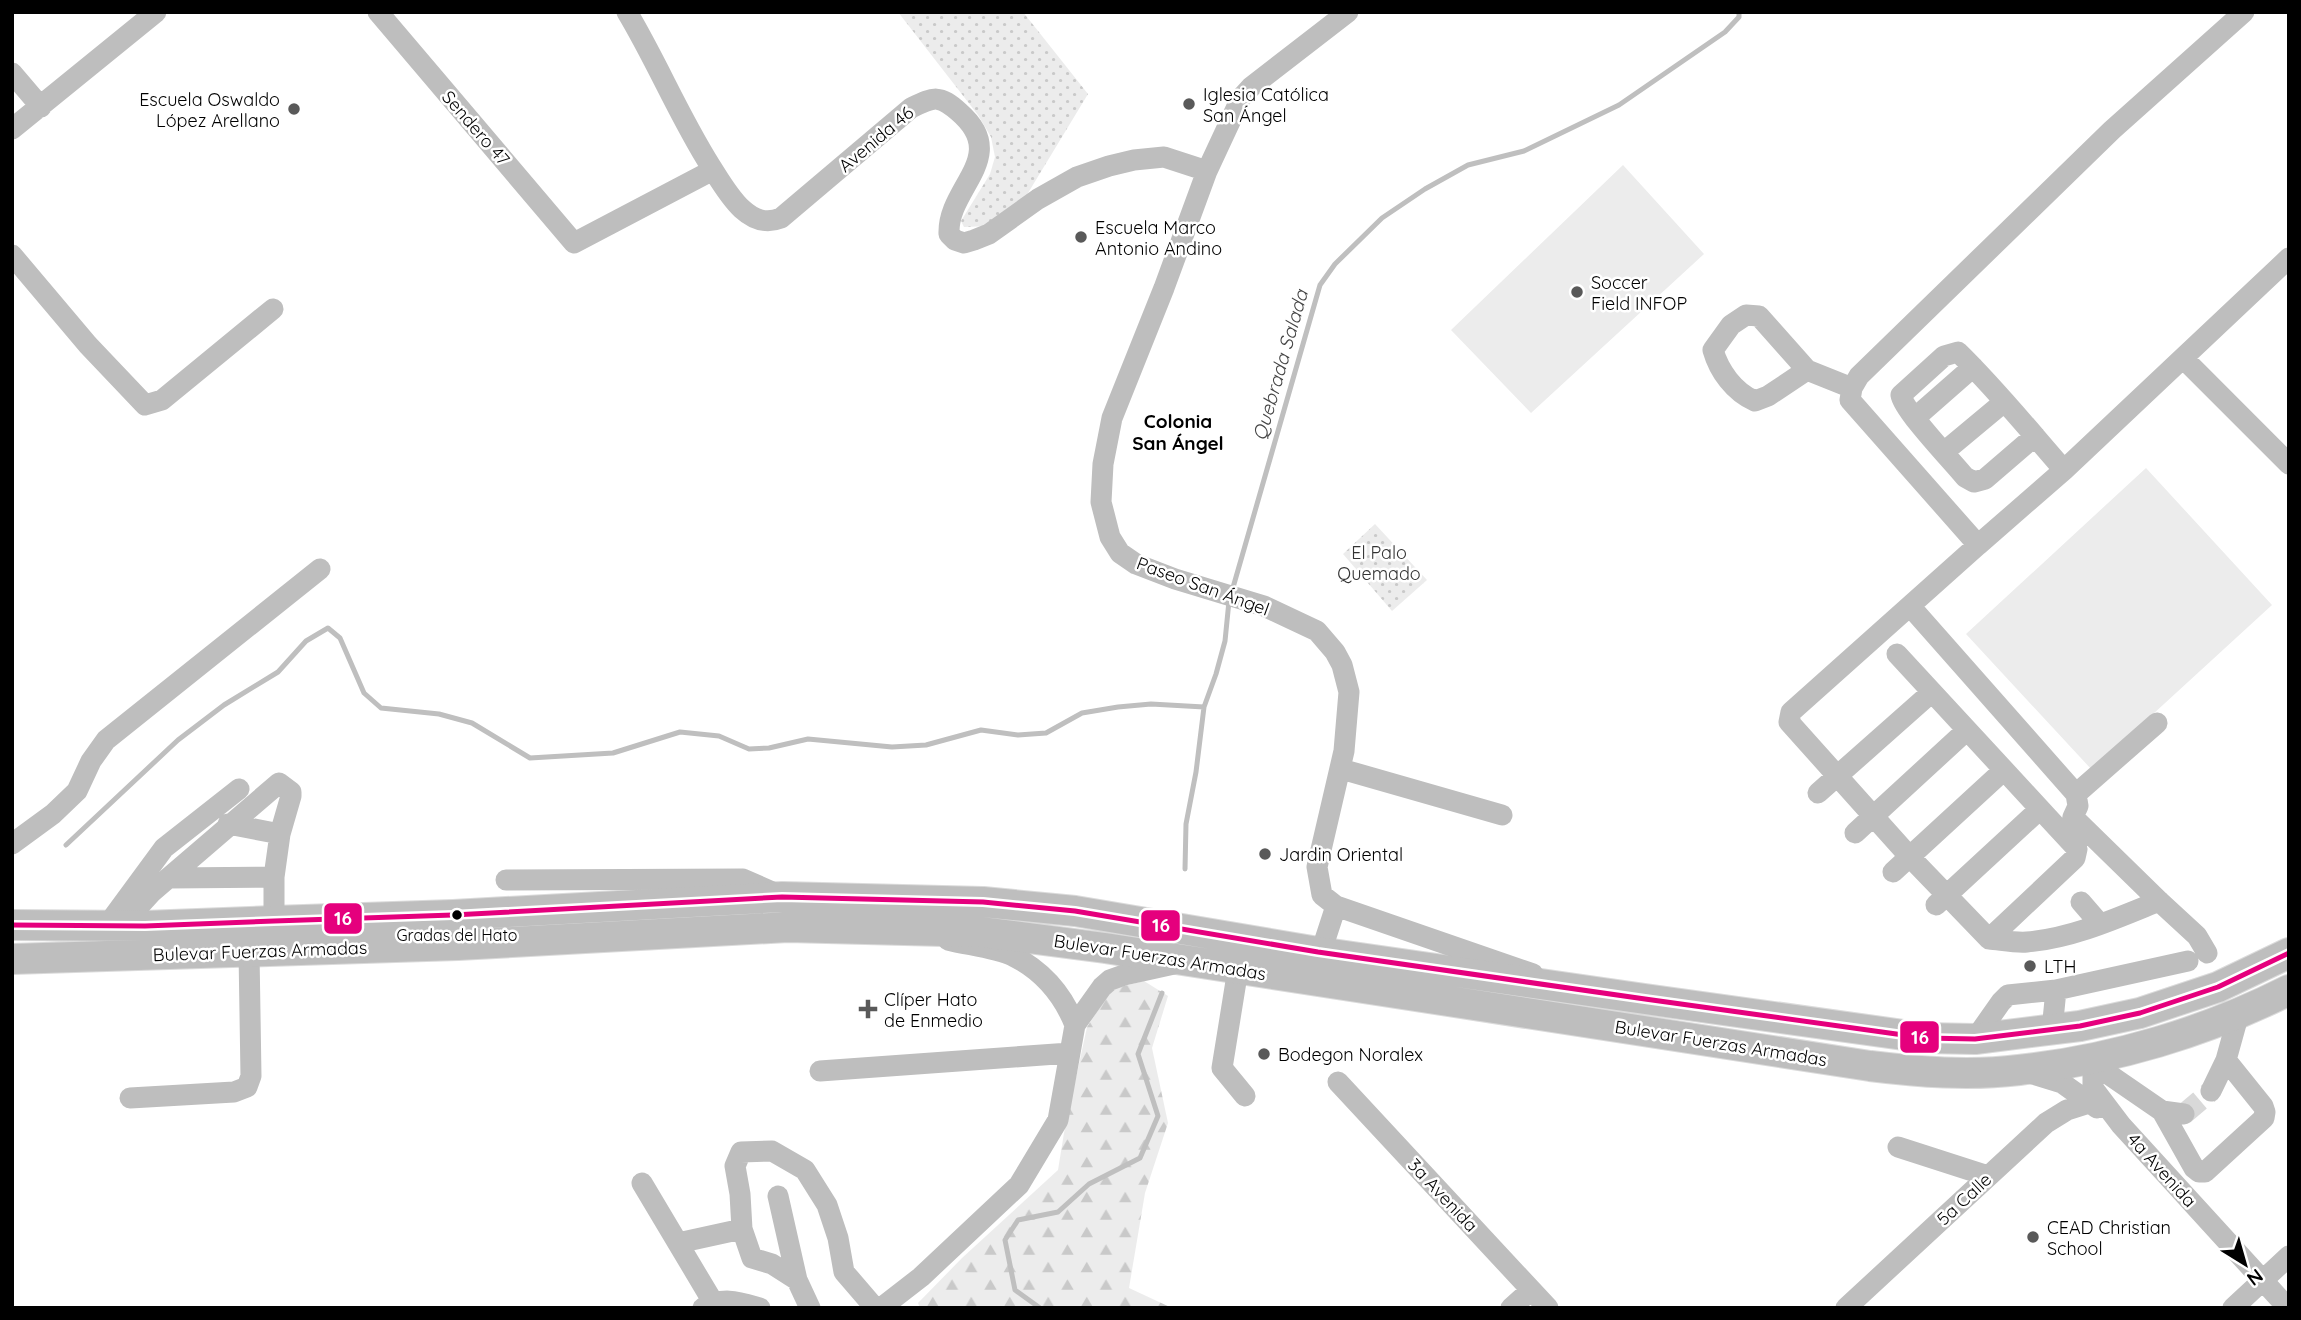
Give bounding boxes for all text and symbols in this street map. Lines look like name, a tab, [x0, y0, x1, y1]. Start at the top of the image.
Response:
place label: Iglesia Católica San Ángel	[1203, 83, 1329, 127]
street label: Sendero 47	[437, 86, 515, 170]
place label: Escuela Oswaldo López Arellano	[139, 88, 280, 132]
marker: Iglesia Católica San Ángel	[1181, 96, 1197, 112]
marker: Escuela Oswaldo López Arellano	[286, 101, 302, 117]
street label: Avenida 46	[834, 101, 918, 177]
place label: Escuela Marco Antonio Andino	[1095, 216, 1222, 260]
marker: Escuela Marco Antonio Andino	[1073, 229, 1089, 245]
place label: Soccer Field INFOP	[1591, 271, 1687, 315]
marker: Soccer Field INFOP	[1569, 284, 1585, 300]
water label: Quebrada Salada	[1247, 285, 1313, 443]
district label: Colonia San Ángel	[1132, 409, 1224, 455]
park label: El Palo Quemado	[1337, 541, 1421, 585]
street label: Paseo San Ángel	[1134, 551, 1272, 621]
place label: Jardin Oriental	[1279, 843, 1403, 866]
marker: Jardin Oriental	[1257, 846, 1273, 862]
line badge: 16	[323, 902, 363, 935]
text: 16	[334, 906, 352, 930]
marker: Gradas del Hato	[450, 908, 464, 922]
line badge: 16	[1140, 909, 1181, 942]
text: 16	[1152, 913, 1170, 937]
place label: Gradas del Hato	[396, 925, 518, 945]
street label: Bulevar Fuerzas Armadas	[1052, 929, 1268, 985]
street label: Bulevar Fuerzas Armadas	[152, 936, 368, 966]
place label: LTH	[2044, 955, 2076, 978]
marker: LTH	[2022, 958, 2038, 974]
place label: Clíper Hato de Enmedio	[884, 988, 983, 1032]
marker: Clíper Hato de Enmedio	[858, 999, 878, 1019]
street label: Bulevar Fuerzas Armadas	[1613, 1015, 1829, 1071]
line badge: 16	[1899, 1020, 1940, 1054]
text: 16	[1911, 1025, 1929, 1049]
place label: Bodegon Noralex	[1278, 1043, 1423, 1066]
marker: Bodegon Noralex	[1256, 1046, 1272, 1062]
street label: 4a Avenida	[2123, 1128, 2201, 1212]
street label: 3a Avenida	[1403, 1153, 1483, 1237]
street label: 5a Calle	[1932, 1168, 1996, 1230]
place label: CEAD Christian School	[2047, 1216, 2171, 1260]
marker: CEAD Christian School	[2025, 1229, 2041, 1245]
north arrow	[2210, 1229, 2280, 1299]
text: N	[2242, 1264, 2268, 1291]

